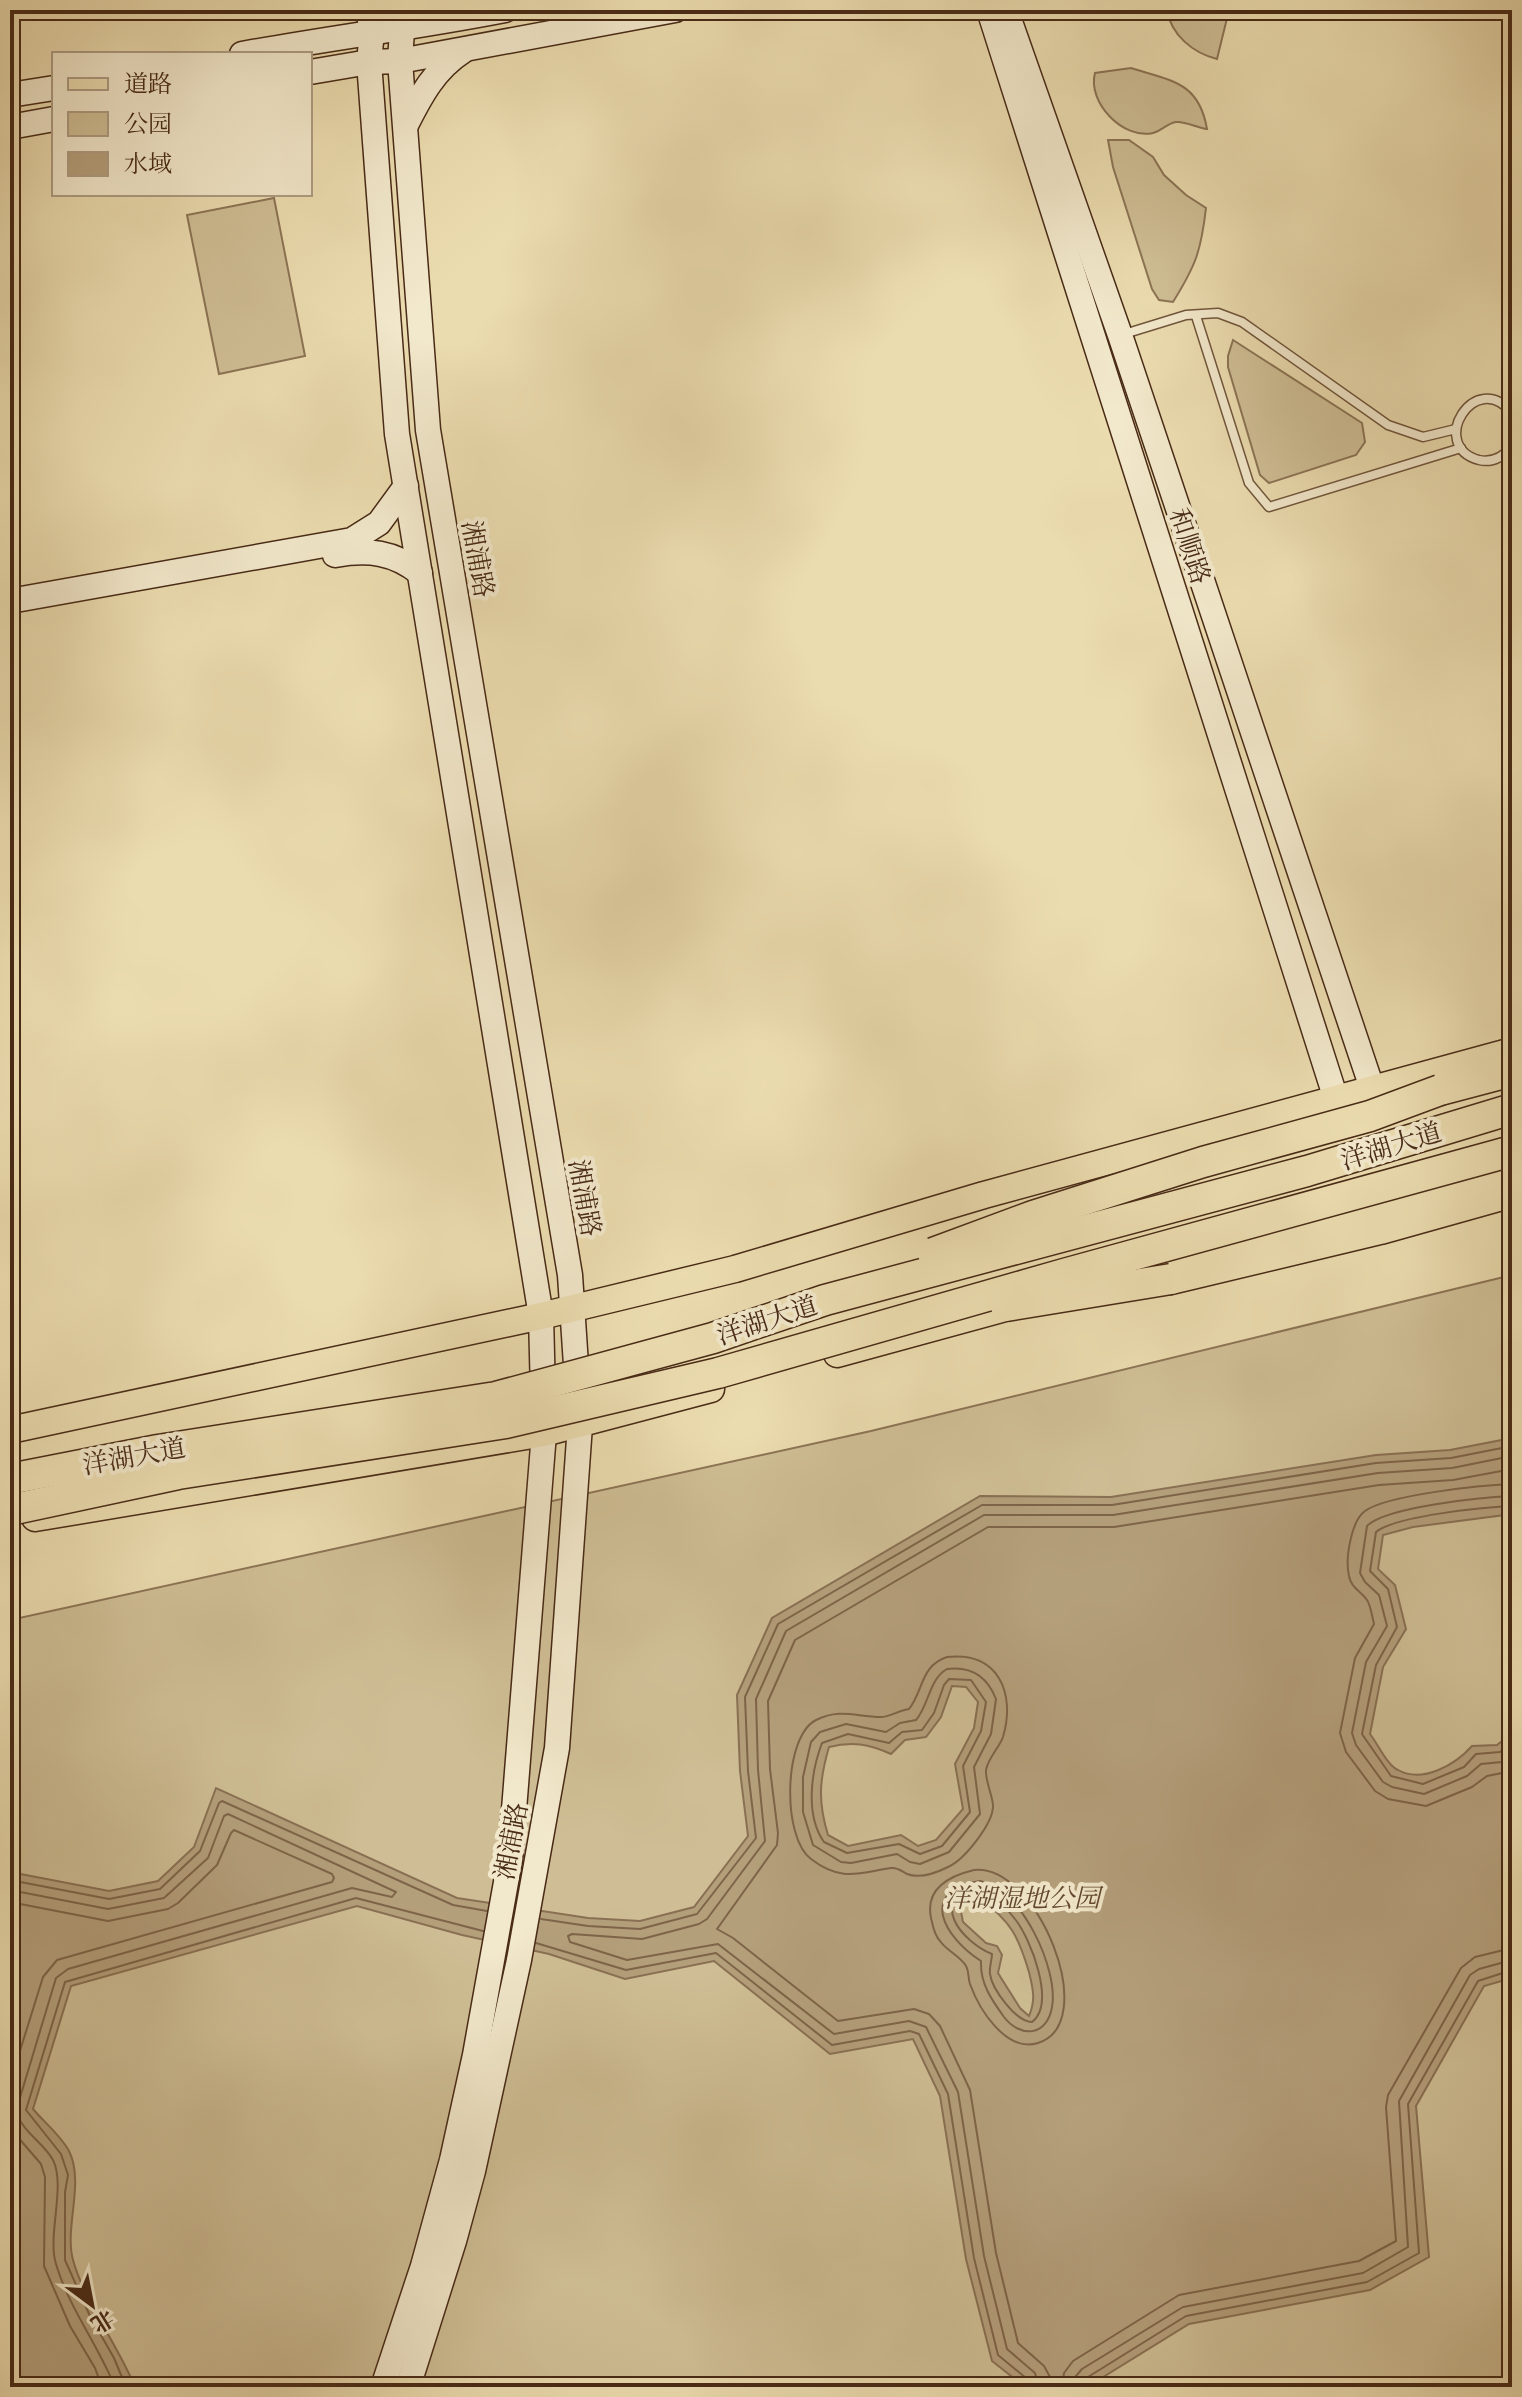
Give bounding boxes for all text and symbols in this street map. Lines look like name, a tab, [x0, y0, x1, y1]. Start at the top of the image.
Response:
legend	[52, 52, 312, 196]
text: 道路	[124, 66, 172, 101]
text: 公园	[124, 106, 172, 141]
text: 水域	[124, 146, 172, 181]
street label: 和顺路	[1160, 503, 1221, 589]
street label: 湘浦路	[453, 517, 504, 601]
street label: 洋湖大道	[1335, 1112, 1446, 1179]
street label: 湘浦路	[560, 1156, 611, 1240]
street label: 洋湖大道	[711, 1285, 822, 1354]
street label: 洋湖大道	[79, 1427, 189, 1484]
street label: 湘浦路	[484, 1799, 537, 1883]
park label: 洋湖湿地公园	[944, 1878, 1104, 1917]
north arrow	[52, 2265, 132, 2345]
text: 北	[85, 2303, 120, 2341]

